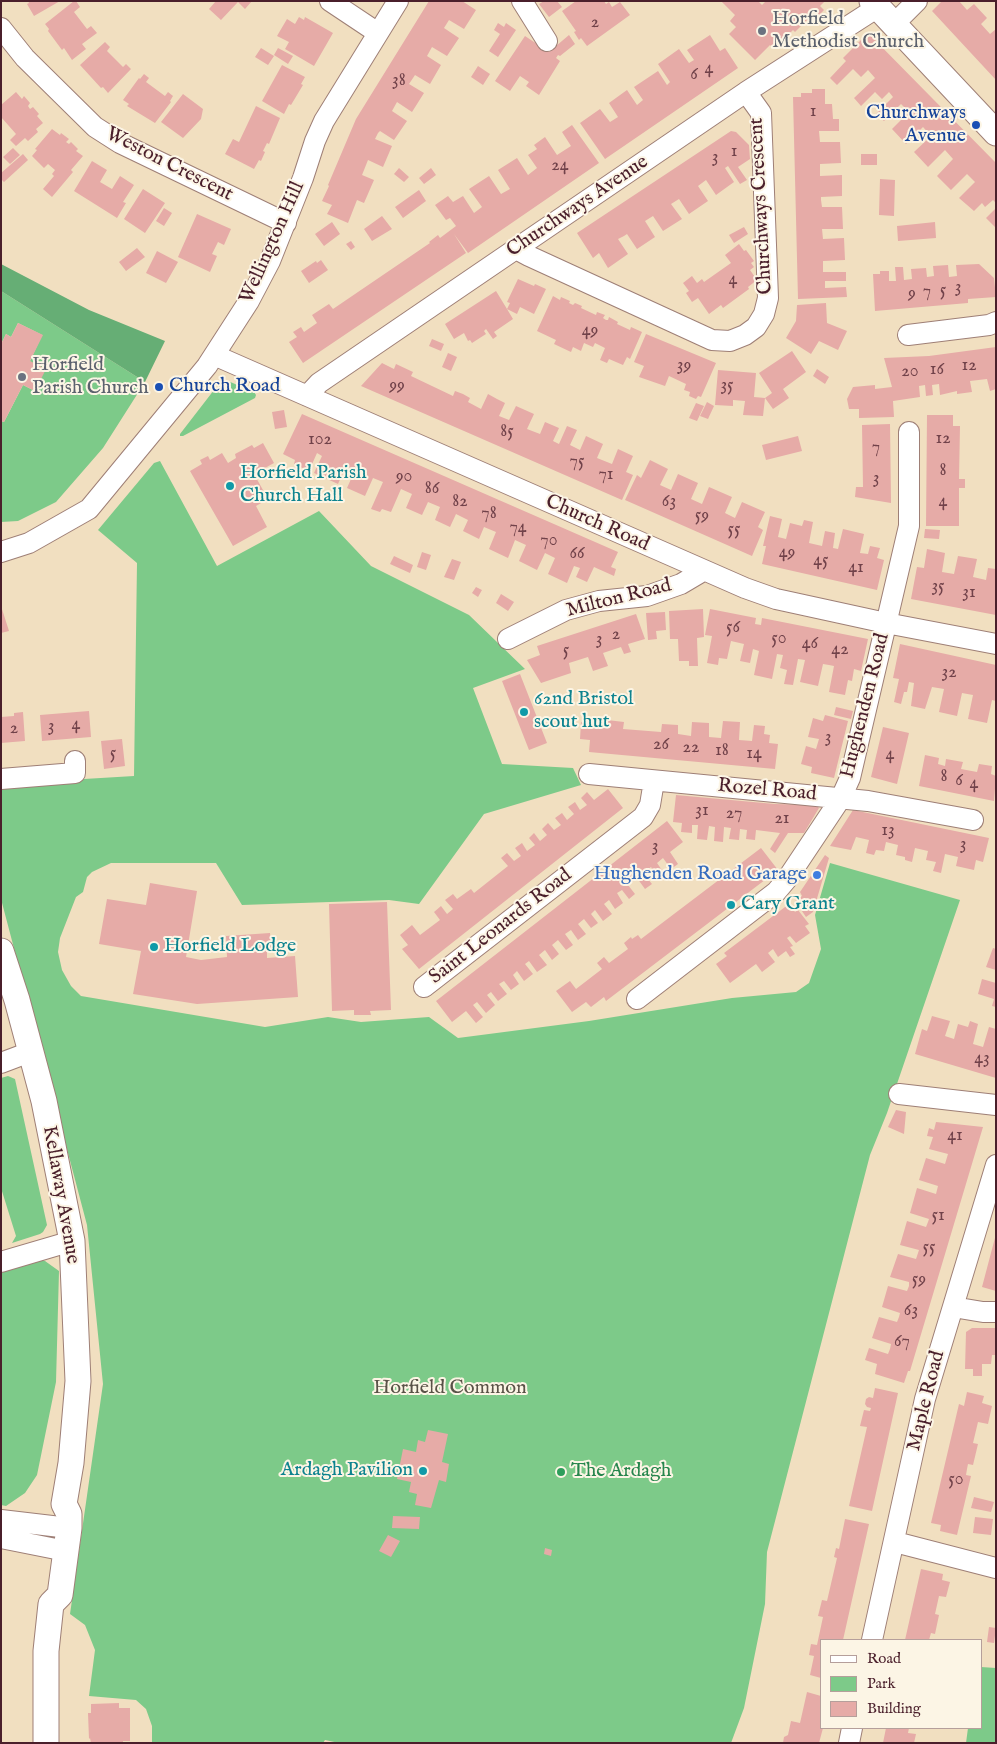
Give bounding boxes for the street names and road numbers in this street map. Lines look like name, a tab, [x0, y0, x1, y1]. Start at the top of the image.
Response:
street label: Churchways Crescent	[745, 117, 779, 295]
street label: Weston Crescent	[101, 123, 237, 207]
street label: Churchways Avenue	[503, 151, 653, 263]
street label: Wellington Hill	[235, 178, 311, 308]
street label: Church Road	[541, 490, 653, 558]
street label: Milton Road	[564, 574, 674, 624]
street label: Hughenden Road	[836, 631, 896, 781]
street label: Rozel Road	[716, 775, 818, 807]
street label: Saint Leonards Road	[425, 864, 577, 990]
street label: Kellaway Avenue	[36, 1124, 84, 1266]
street label: Maple Road	[903, 1348, 951, 1454]

